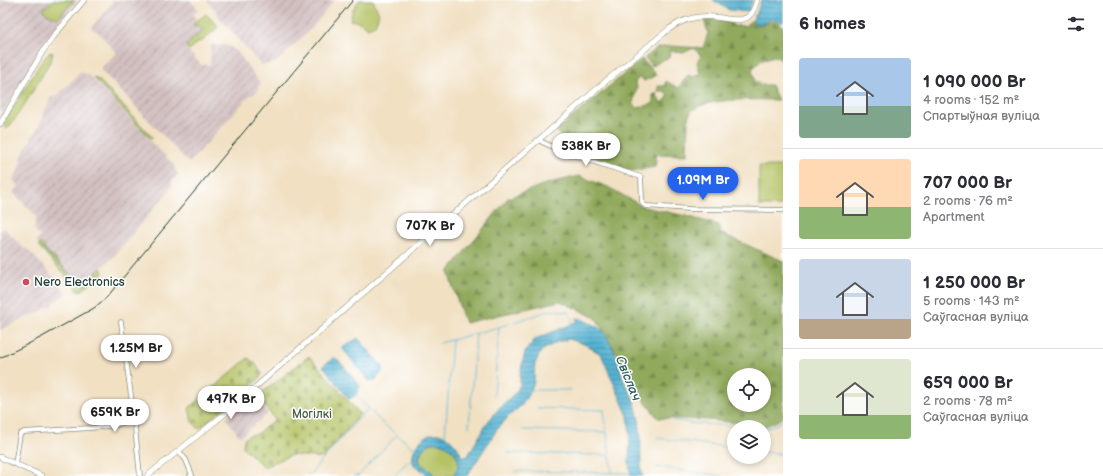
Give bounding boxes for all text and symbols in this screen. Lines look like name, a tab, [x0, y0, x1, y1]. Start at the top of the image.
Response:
icon: filters	[1065, 13, 1087, 35]
text: 6 homes	[799, 14, 866, 34]
text: 1 090 000 Br	[923, 72, 1026, 92]
icon: home	[831, 74, 879, 122]
text: 4 rooms · 152 m²	[923, 92, 1019, 108]
text: Спартыўная вуліца	[923, 108, 1040, 124]
pin: 538K Br	[549, 133, 623, 167]
text: 538K Br	[561, 138, 611, 154]
pin: 1.09M Br	[662, 167, 744, 201]
text: 1.09M Br	[676, 172, 730, 188]
text: 707 000 Br	[923, 173, 1012, 193]
icon: home	[831, 175, 879, 223]
text: 2 rooms · 76 m²	[923, 193, 1013, 209]
text: Apartment	[923, 209, 984, 225]
pin: 707K Br	[393, 213, 467, 247]
text: 707K Br	[405, 218, 455, 234]
text: 1 250 000 Br	[923, 273, 1025, 293]
place label: Nero Electronics	[34, 275, 125, 290]
icon: home	[831, 275, 879, 323]
marker: Nero Electronics	[21, 277, 31, 287]
text: 5 rooms · 143 m²	[923, 293, 1020, 309]
text: Саўгасная вуліца	[923, 309, 1029, 325]
pin: 1.25M Br	[95, 335, 177, 369]
text: 1.25M Br	[110, 340, 162, 356]
water label: Свіслач	[612, 354, 644, 403]
map controls	[727, 368, 771, 464]
button: locate	[727, 368, 771, 412]
text: 659 000 Br	[923, 373, 1013, 393]
icon: home	[831, 375, 879, 423]
pin: 497K Br	[194, 386, 268, 420]
text: 497K Br	[206, 391, 256, 407]
text: 2 rooms · 78 m²	[923, 393, 1013, 409]
pin: 659K Br	[78, 399, 152, 433]
text: 659K Br	[90, 404, 140, 420]
park label: Могілкі	[292, 407, 332, 422]
text: Саўгасная вуліца	[923, 409, 1029, 425]
button: layers	[727, 420, 771, 464]

